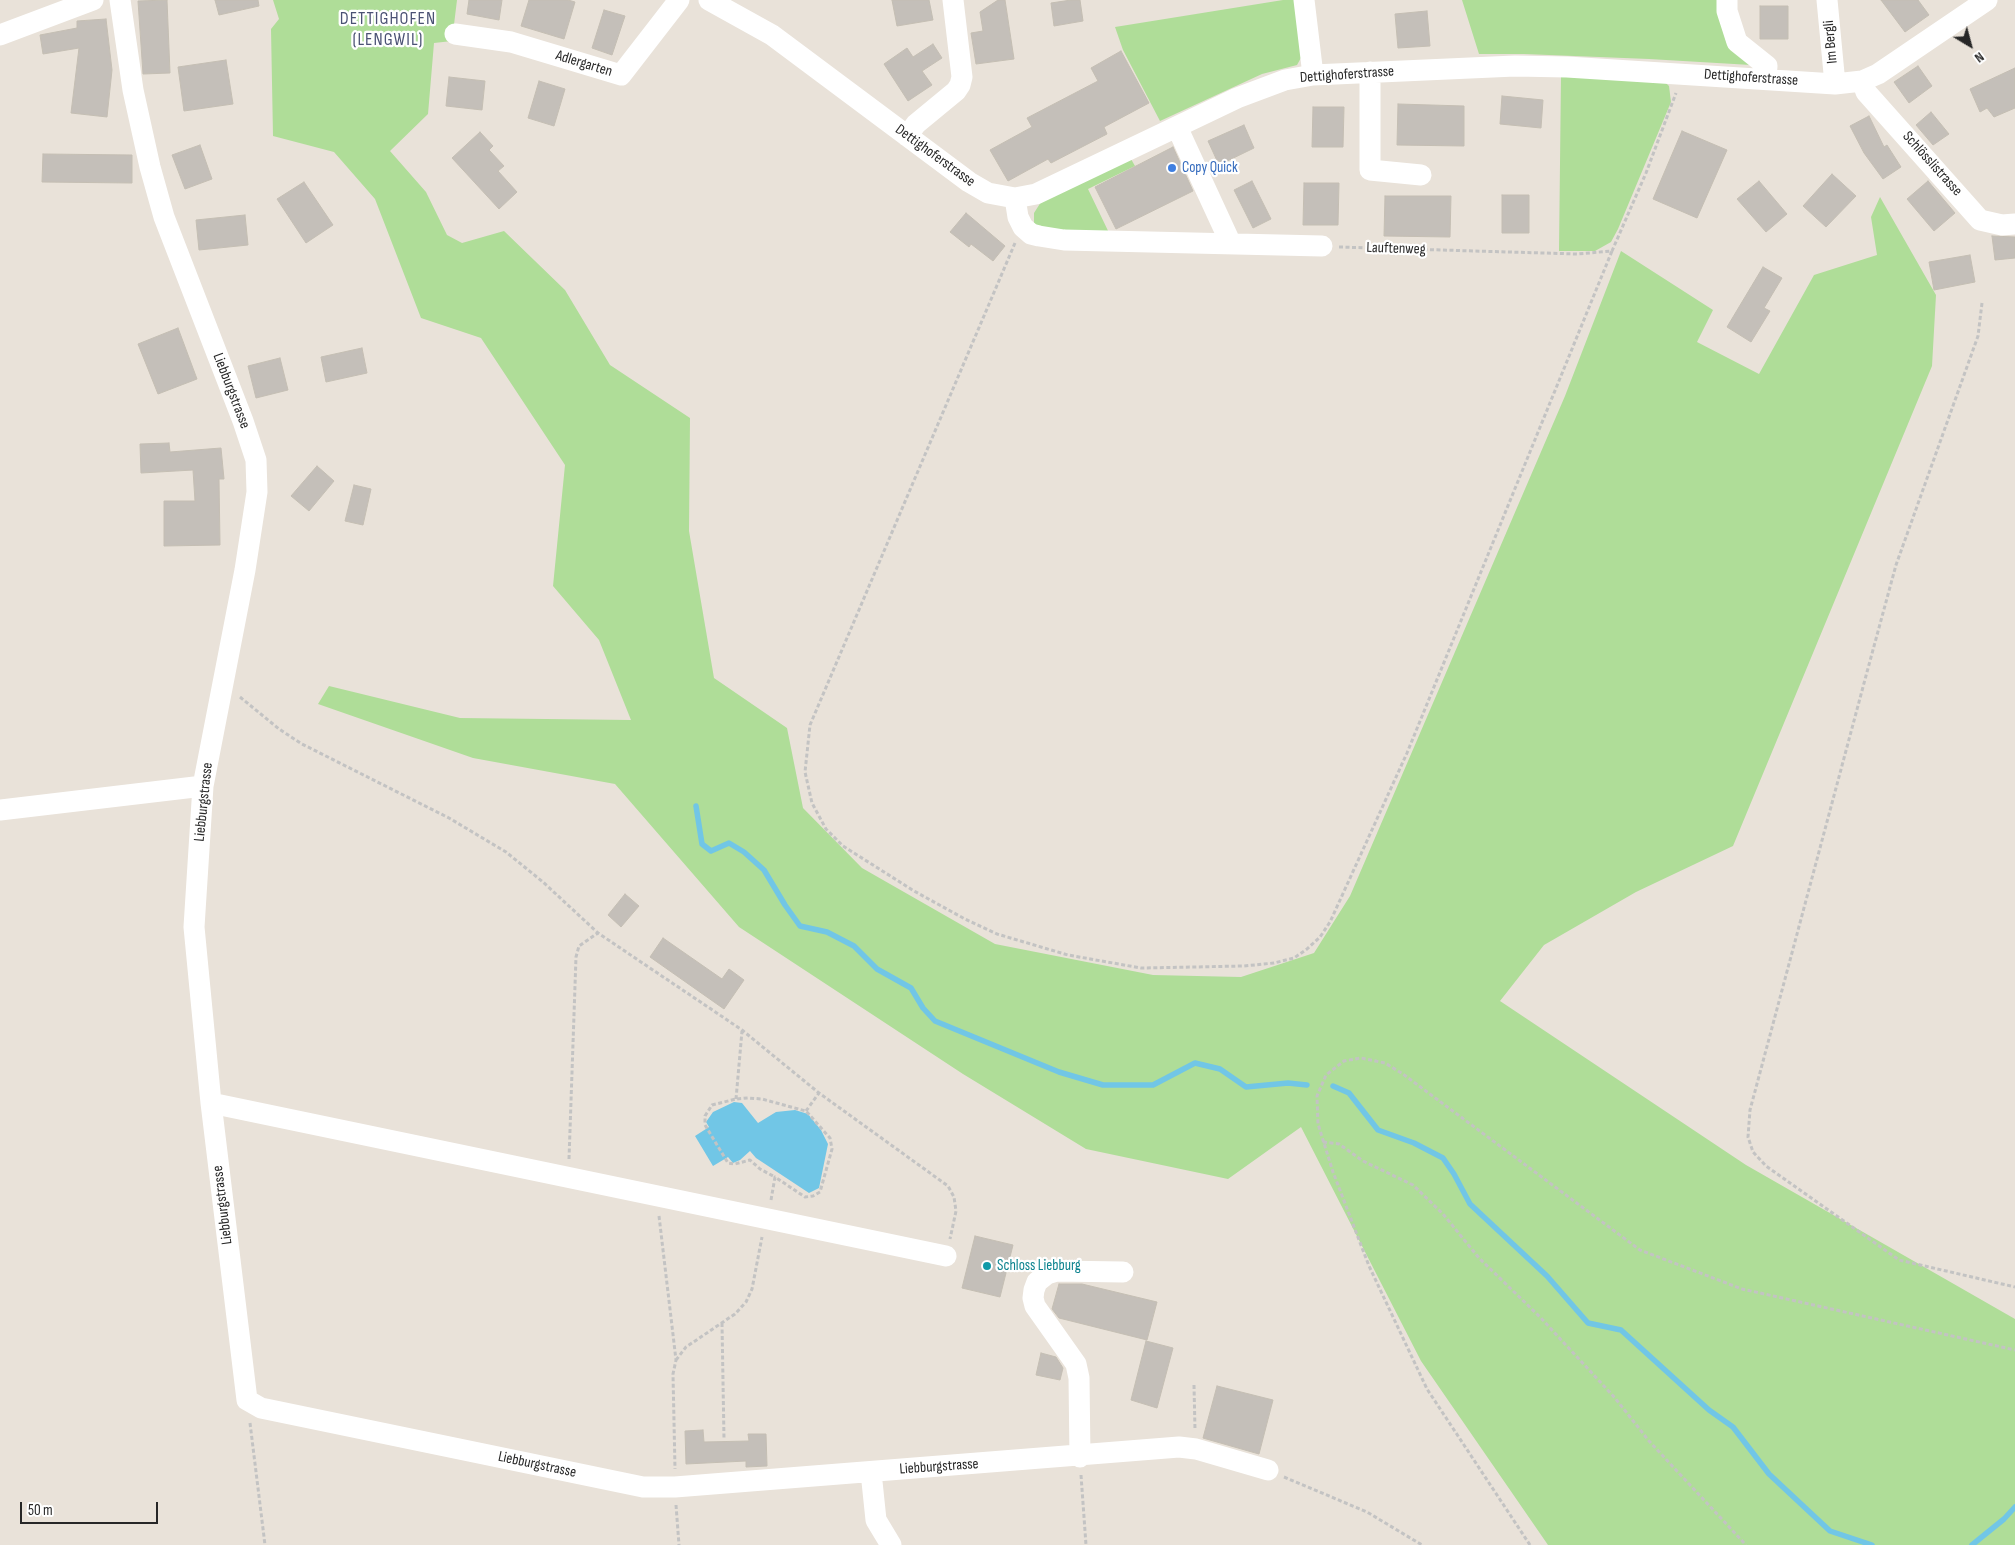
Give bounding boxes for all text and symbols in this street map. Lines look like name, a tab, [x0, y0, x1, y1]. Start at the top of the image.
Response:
district label: DETTIGHOFEN (LENGWIL)	[338, 8, 438, 50]
street label: Im Bergli	[1820, 20, 1842, 64]
north arrow	[1945, 20, 1995, 70]
street label: Adlergarten	[554, 47, 614, 81]
text: N	[1971, 48, 1987, 66]
street label: Dettighoferstrasse	[1299, 63, 1395, 87]
street label: Dettighoferstrasse	[1703, 66, 1799, 90]
street label: Dettighoferstrasse	[892, 121, 978, 191]
street label: Schlösslistrasse	[1898, 128, 1966, 200]
place label: Copy Quick	[1182, 159, 1238, 177]
marker: Copy Quick	[1166, 162, 1178, 174]
street label: Lauftenweg	[1366, 239, 1426, 259]
street label: Liebburgstrasse	[208, 351, 254, 431]
street label: Liebburgstrasse	[191, 762, 217, 842]
street label: Liebburgstrasse	[209, 1164, 237, 1246]
place label: Schloss Liebburg	[997, 1257, 1081, 1275]
marker: Schloss Liebburg	[981, 1260, 993, 1272]
street label: Liebburgstrasse	[496, 1448, 578, 1482]
street label: Liebburgstrasse	[899, 1455, 979, 1479]
scale bar	[22, 1492, 160, 1524]
text: 50 m	[28, 1501, 53, 1520]

